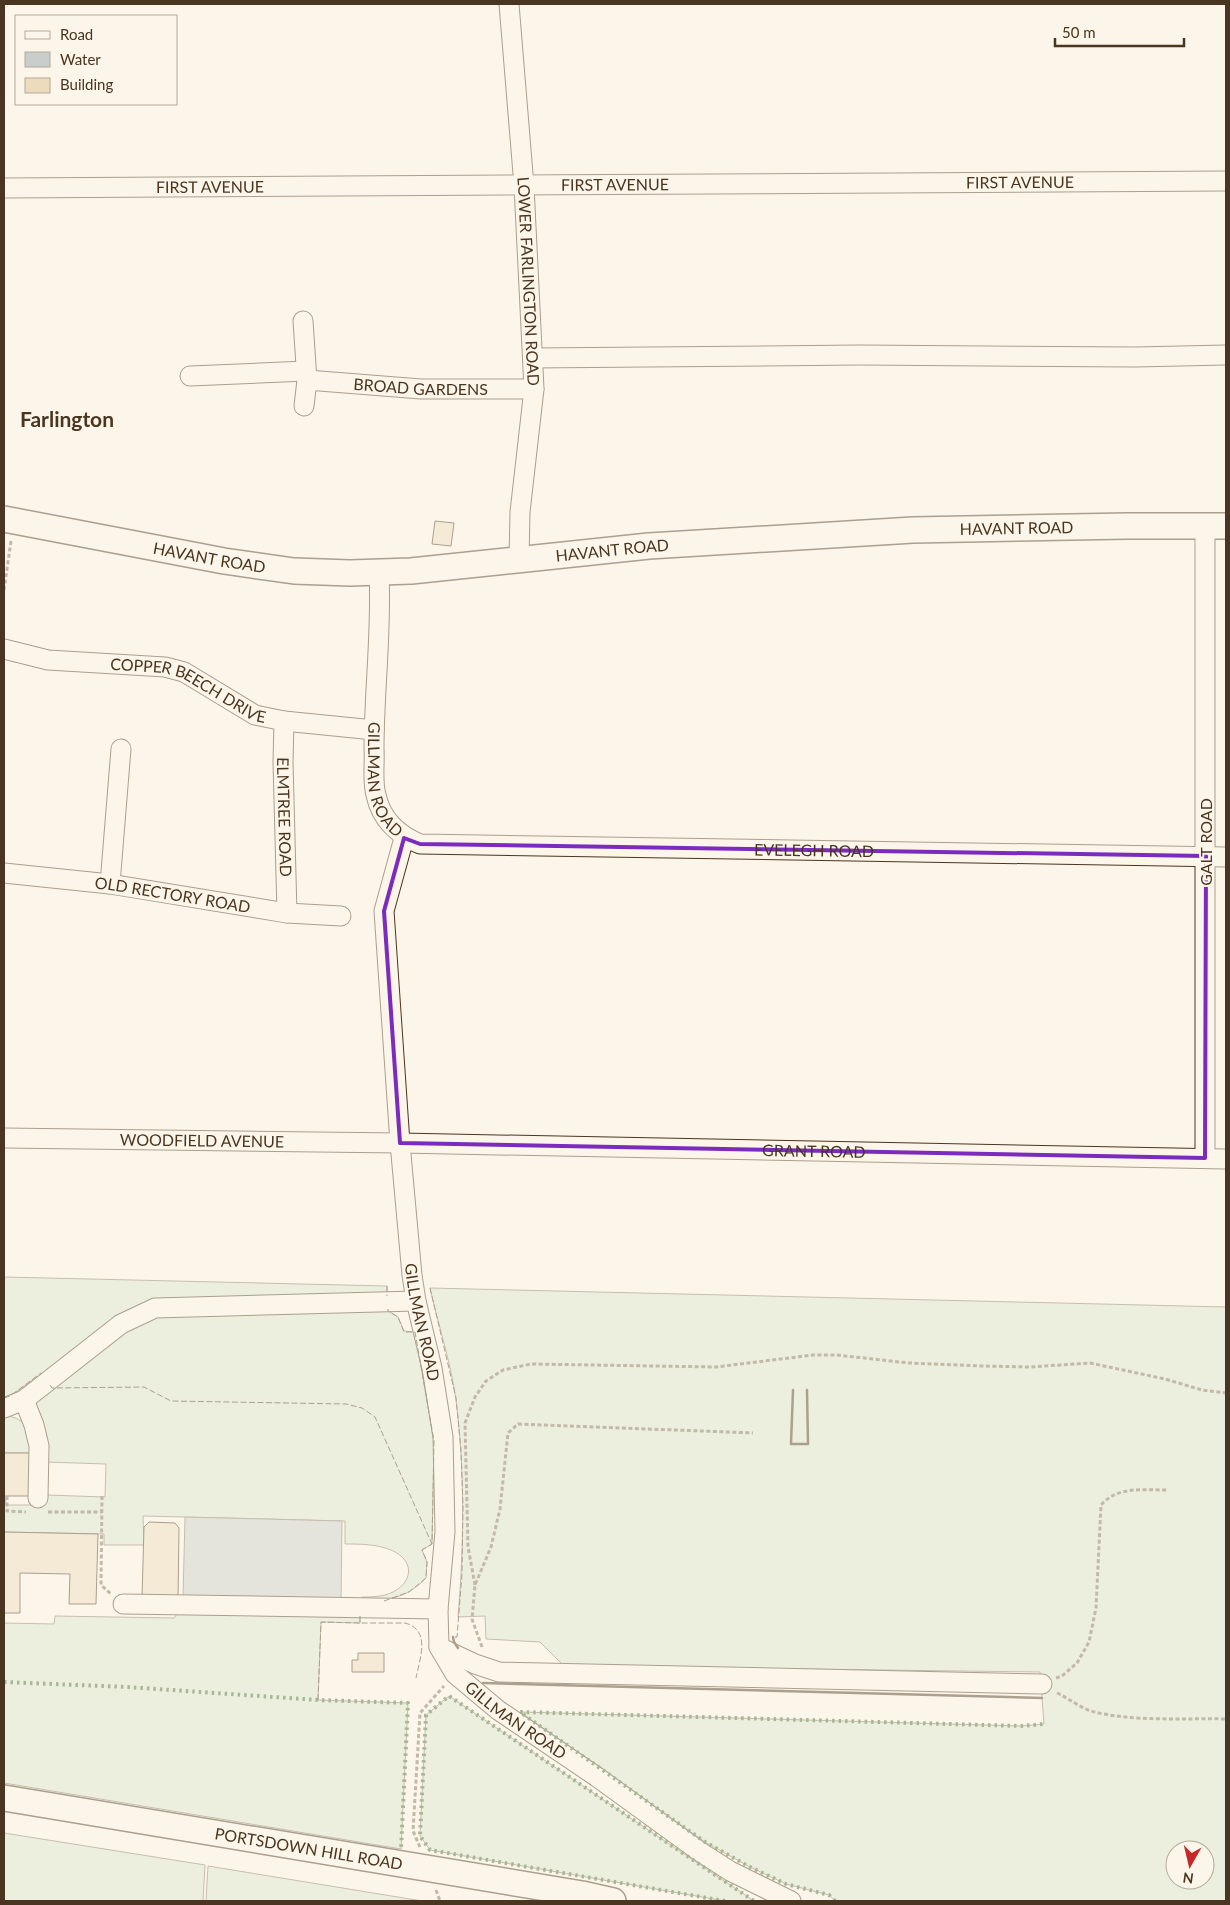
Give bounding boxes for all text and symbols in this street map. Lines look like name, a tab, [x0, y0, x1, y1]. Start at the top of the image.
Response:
legend	[15, 15, 178, 105]
scale bar	[1055, 15, 1184, 47]
text: 50 m	[1062, 23, 1096, 41]
text: Road	[60, 25, 93, 43]
text: Water	[60, 50, 101, 68]
text: Building	[60, 75, 113, 93]
street label: FIRST AVENUE	[966, 172, 1074, 191]
street label: FIRST AVENUE	[561, 174, 669, 194]
street label: LOWER FARLINGTON ROAD	[514, 176, 544, 386]
street label: FIRST AVENUE	[156, 177, 264, 196]
street label: BROAD GARDENS	[353, 374, 488, 398]
district label: Farlington	[20, 406, 114, 431]
street label: HAVANT ROAD	[959, 517, 1073, 538]
street label: HAVANT ROAD	[555, 535, 669, 565]
street label: HAVANT ROAD	[152, 538, 267, 576]
street label: COPPER BEECH DRIVE	[110, 654, 268, 726]
street label: GILLMAN ROAD	[365, 722, 407, 840]
street label: ELMTREE ROAD	[274, 757, 296, 877]
street label: GALT ROAD	[1196, 798, 1215, 886]
street label: EVELEGH ROAD	[754, 839, 874, 860]
street label: OLD RECTORY ROAD	[94, 872, 252, 916]
street label: WOODFIELD AVENUE	[120, 1129, 284, 1151]
street label: GRANT ROAD	[762, 1140, 866, 1161]
street label: GILLMAN ROAD	[402, 1262, 444, 1382]
street label: GILLMAN ROAD	[462, 1677, 570, 1763]
street label: PORTSDOWN HILL ROAD	[214, 1823, 404, 1873]
north arrow	[1165, 1840, 1215, 1890]
text: N	[1182, 1869, 1195, 1888]

